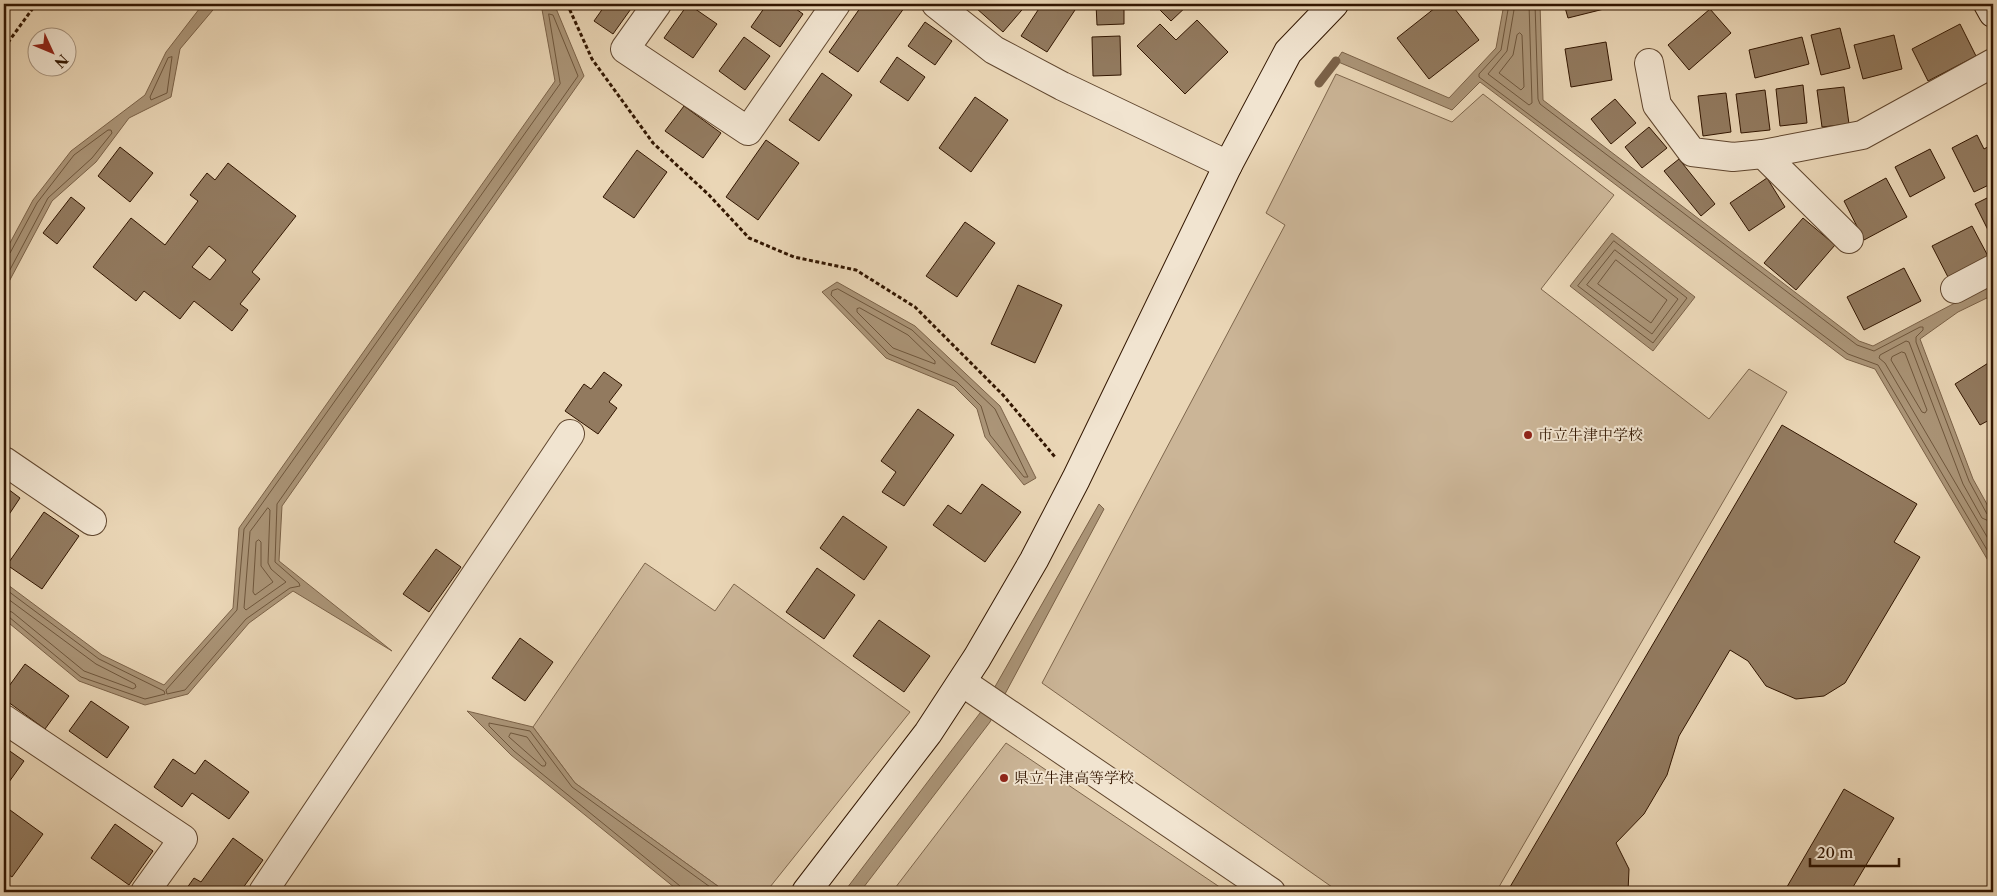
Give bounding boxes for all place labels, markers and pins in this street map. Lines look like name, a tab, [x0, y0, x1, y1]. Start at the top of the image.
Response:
place label: 市立牛津中学校	[1538, 425, 1643, 444]
marker: 市立牛津中学校	[1522, 429, 1534, 441]
place label: 県立牛津高等学校	[1014, 768, 1134, 787]
marker: 県立牛津高等学校	[998, 772, 1010, 784]

